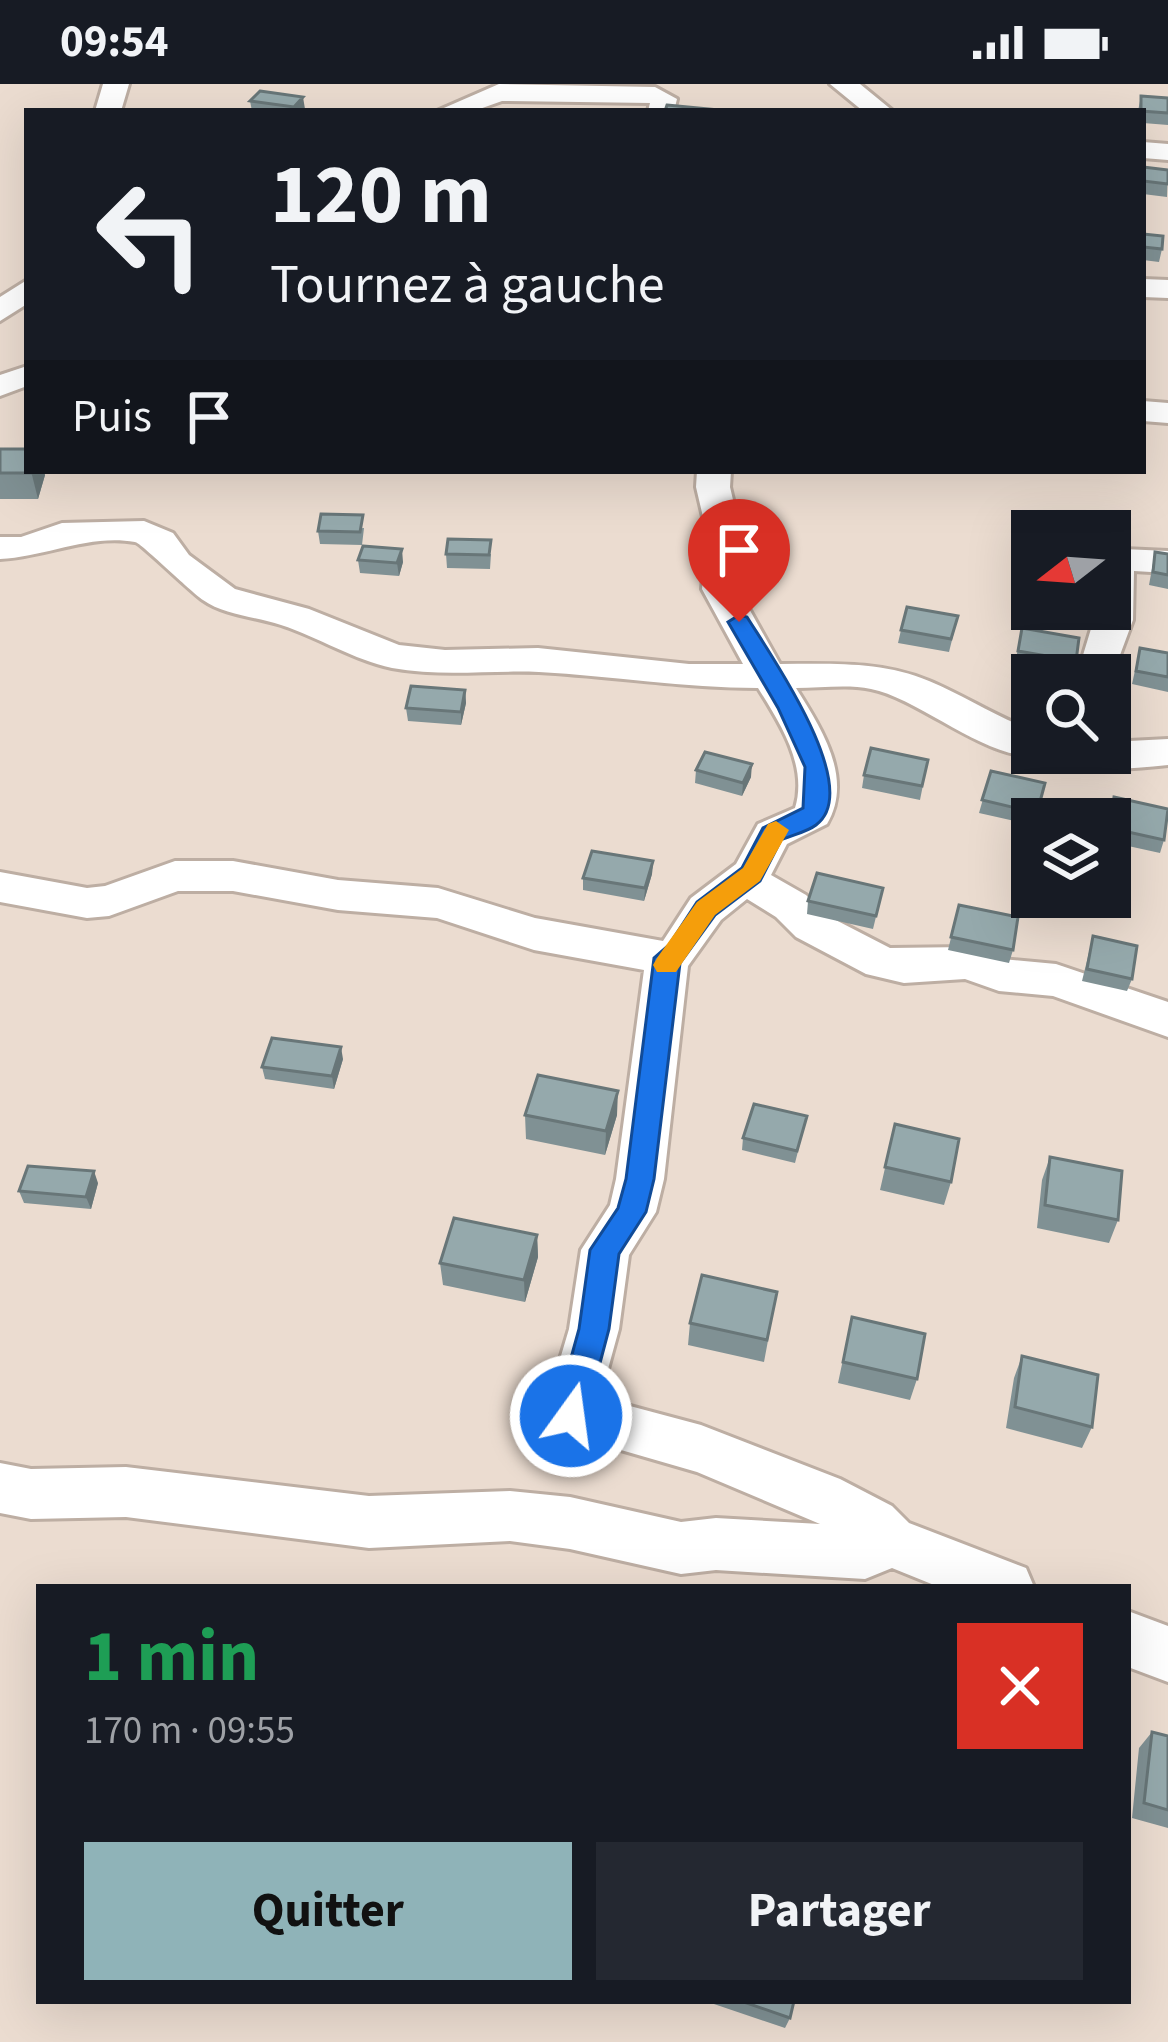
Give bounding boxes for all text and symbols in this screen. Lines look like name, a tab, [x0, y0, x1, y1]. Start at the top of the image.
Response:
text: 09:54	[60, 10, 169, 74]
text: 120 m	[270, 136, 492, 256]
icon: left	[72, 156, 228, 312]
text: Tournez à gauche	[270, 247, 665, 324]
icon: arrive	[176, 384, 242, 450]
text: Puis	[72, 385, 152, 449]
pin	[688, 499, 790, 622]
north arrow	[1011, 510, 1131, 630]
map controls	[1011, 510, 1131, 918]
icon: arrive	[706, 517, 772, 583]
button: search	[1011, 654, 1131, 774]
button: layers	[1011, 798, 1131, 918]
position arrow	[508, 1353, 634, 1479]
text: 1 min	[84, 1606, 259, 1709]
button: close	[957, 1623, 1083, 1749]
text: 170 m · 09:55	[84, 1703, 295, 1759]
button: Quitter	[84, 1842, 572, 1980]
button: Partager	[596, 1842, 1083, 1980]

